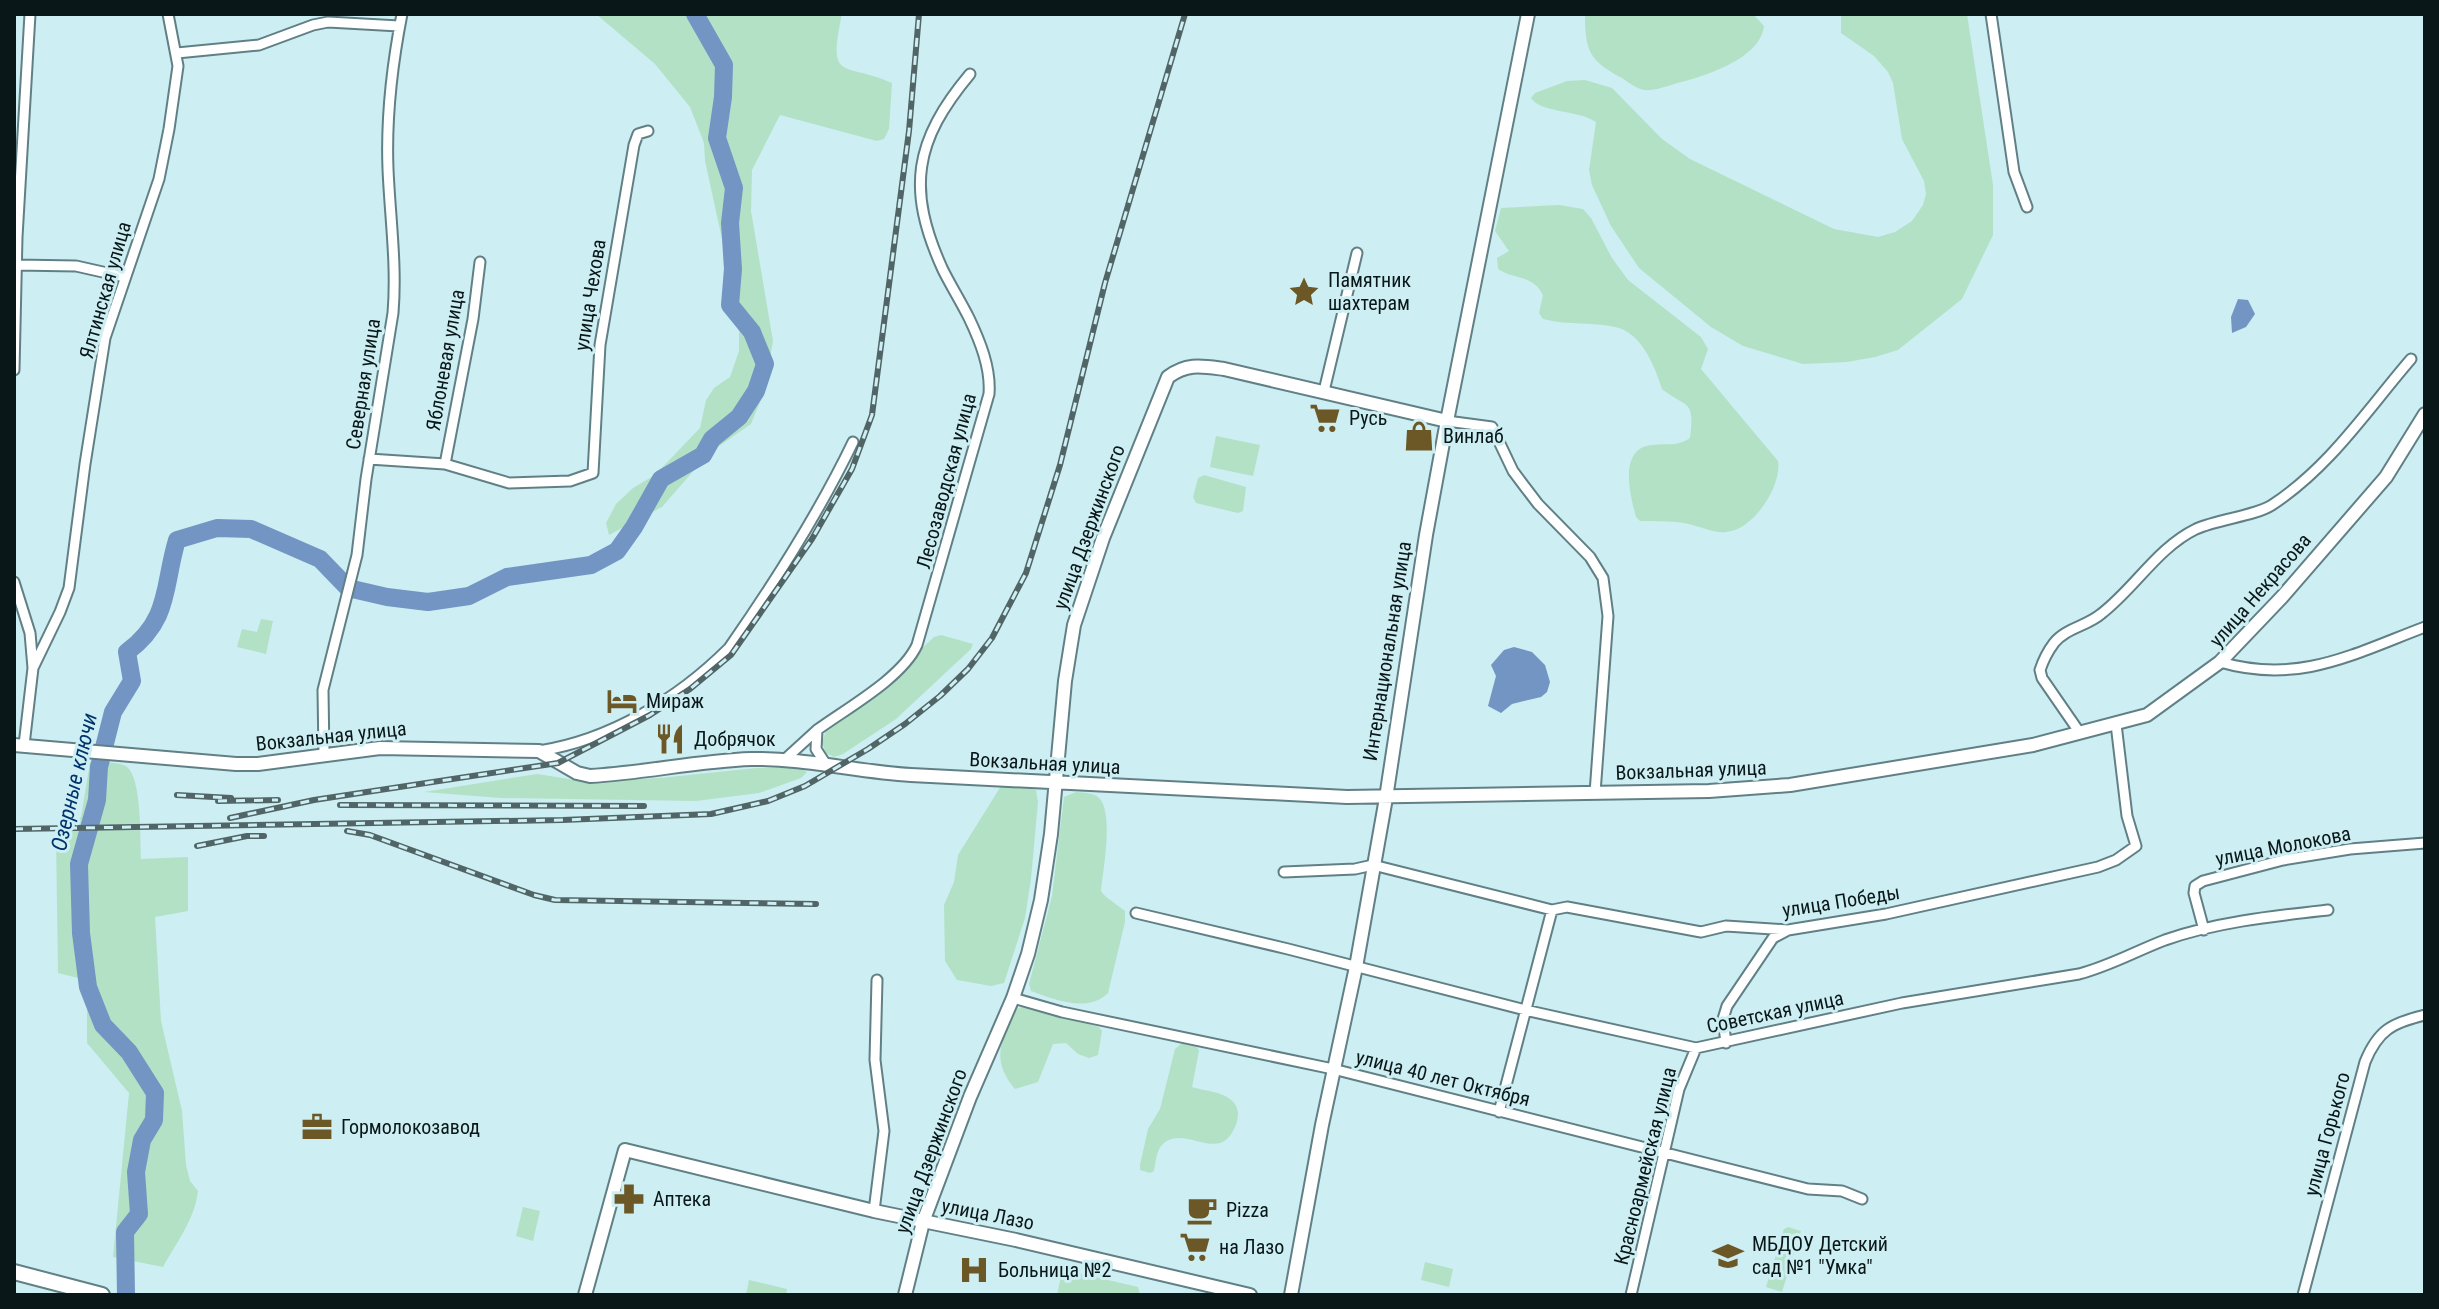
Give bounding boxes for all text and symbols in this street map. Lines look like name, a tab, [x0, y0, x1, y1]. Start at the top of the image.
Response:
street label: Ялтинская улица	[74, 219, 136, 361]
street label: улица Чехова	[569, 237, 611, 353]
place label: Памятник шахтерам	[1328, 268, 1411, 315]
place icon: Памятник шахтерам	[1287, 275, 1321, 309]
street label: Яблоневая улица	[421, 287, 469, 433]
street label: Северная улица	[341, 317, 385, 451]
street label: Лесозаводская улица	[911, 391, 981, 571]
supermarket icon: Русь	[1308, 401, 1342, 435]
place label: Русь	[1349, 406, 1387, 430]
shop icon: Винлаб	[1402, 419, 1436, 453]
place label: Винлаб	[1443, 424, 1504, 448]
street label: улица Дзержинского	[1048, 441, 1130, 613]
street label: улица Некрасова	[2204, 528, 2316, 652]
street label: Интернациональная улица	[1358, 540, 1416, 762]
hotel icon: Мираж	[605, 684, 639, 718]
place label: Мираж	[646, 689, 704, 713]
water label: Озерные ключи	[46, 711, 102, 853]
street label: Вокзальная улица	[255, 716, 407, 756]
restaurant icon: Добрячок	[653, 722, 687, 756]
place label: Добрячок	[694, 727, 776, 751]
street label: Вокзальная улица	[969, 747, 1121, 779]
street label: Вокзальная улица	[1615, 755, 1767, 785]
street label: улица Молокова	[2213, 821, 2353, 871]
street label: улица Победы	[1780, 880, 1902, 922]
street label: Советская улица	[1704, 986, 1846, 1038]
street label: улица 40 лет Октября	[1353, 1045, 1533, 1111]
street label: улица Дзержинского	[890, 1065, 972, 1237]
street label: Красноармейская улица	[1609, 1065, 1681, 1267]
street label: улица Горького	[2299, 1070, 2355, 1198]
office icon: Гормолокозавод	[300, 1110, 334, 1144]
place label: Гормолокозавод	[341, 1115, 480, 1139]
pharmacy icon: Аптека	[612, 1182, 646, 1216]
place label: Аптека	[653, 1187, 711, 1211]
street label: улица Лазо	[940, 1193, 1036, 1235]
cafe icon: Pizza	[1185, 1193, 1219, 1227]
place label: Pizza	[1226, 1198, 1269, 1222]
supermarket icon: на Лазо	[1178, 1230, 1212, 1264]
place label: МБДОУ Детский сад №1 "Умка"	[1752, 1232, 1888, 1279]
place label: на Лазо	[1219, 1235, 1284, 1259]
school or university icon: МБДОУ Детский сад №1 "Умка"	[1711, 1239, 1745, 1273]
hospital icon: Больница №2	[957, 1253, 991, 1287]
place label: Больница №2	[998, 1258, 1111, 1282]

